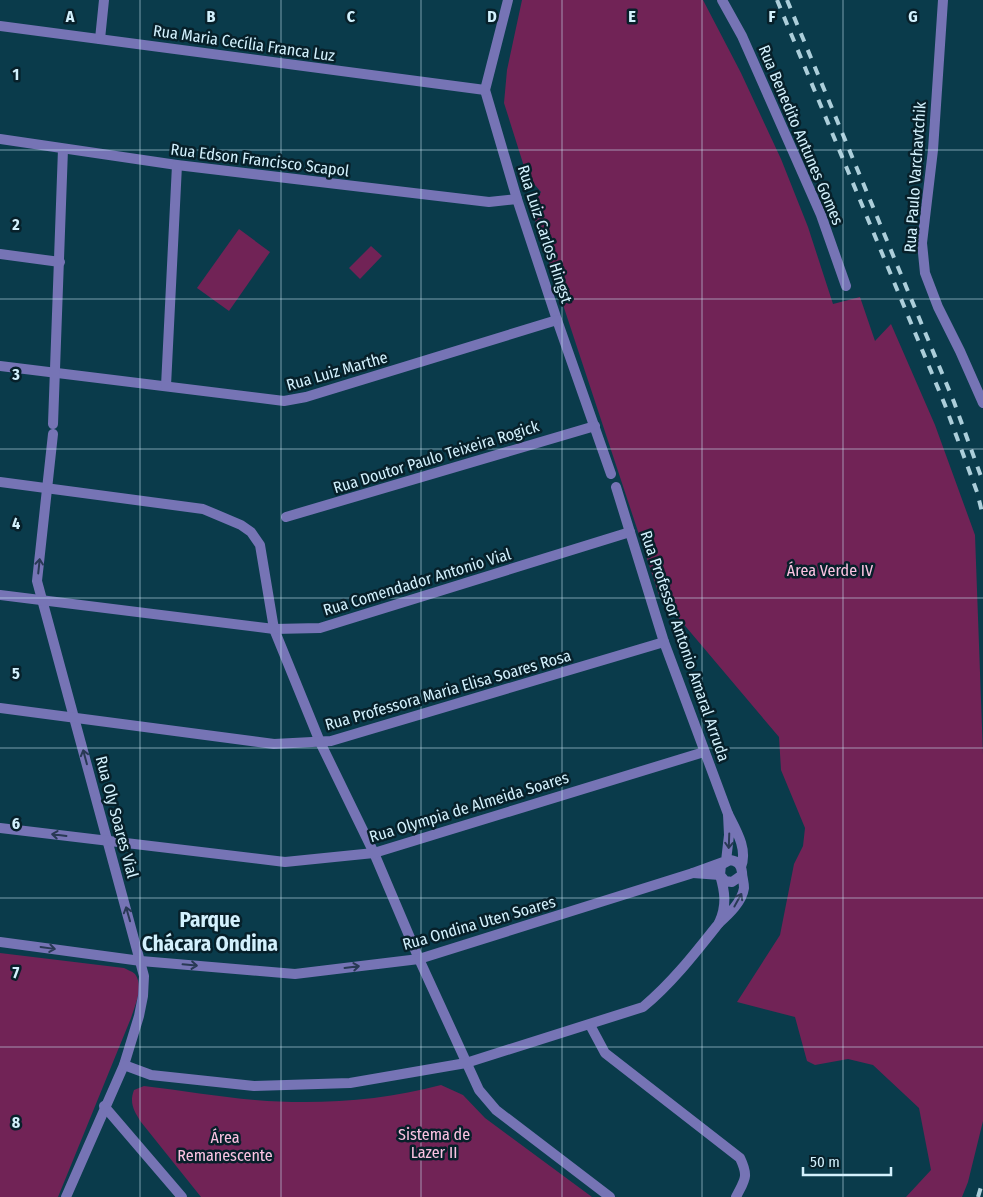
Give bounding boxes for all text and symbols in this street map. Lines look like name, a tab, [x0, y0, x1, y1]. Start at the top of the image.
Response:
text: A	[65, 7, 75, 26]
text: B	[207, 7, 216, 26]
text: C	[347, 7, 356, 26]
text: D	[487, 7, 497, 26]
text: E	[628, 7, 636, 26]
text: F	[768, 7, 776, 26]
text: G	[908, 7, 918, 26]
street label: Rua Maria Cecília Franca Luz	[152, 21, 336, 65]
street label: Rua Benedito Antunes Gomes	[754, 42, 848, 228]
text: 1	[13, 65, 19, 84]
street label: Rua Paulo Varchavtchik	[900, 100, 930, 253]
street label: Rua Edson Francisco Scapol	[170, 140, 350, 180]
street label: Rua Luiz Carlos Hingst	[514, 162, 577, 306]
text: 2	[11, 215, 20, 234]
street label: Rua Luiz Marthe	[284, 347, 390, 395]
text: 3	[11, 365, 20, 384]
street label: Rua Doutor Paulo Teixeira Rogick	[331, 416, 542, 497]
text: 4	[12, 514, 20, 533]
street label: Rua Professor Antonio Amaral Arruda	[636, 528, 734, 764]
street label: Rua Comendador Antonio Vial	[321, 544, 513, 620]
one-way arrow	[34, 559, 44, 575]
park label: Área Verde IV	[787, 561, 874, 580]
street label: Rua Professora Maria Elisa Soares Rosa	[323, 646, 573, 734]
text: 5	[12, 664, 20, 683]
one-way arrow	[80, 750, 90, 766]
street label: Rua Oly Soares Vial	[92, 754, 142, 880]
street label: Rua Olympia de Almeida Soares	[367, 768, 571, 846]
text: 6	[12, 814, 20, 833]
one-way arrow	[51, 830, 67, 840]
one-way arrow	[724, 833, 733, 849]
street label: Rua Ondina Uten Soares	[400, 892, 558, 954]
one-way arrow	[733, 893, 743, 908]
one-way arrow	[123, 906, 132, 922]
district label: Parque Chácara Ondina	[142, 907, 278, 957]
one-way arrow	[40, 944, 56, 954]
one-way arrow	[182, 960, 198, 970]
one-way arrow	[343, 962, 359, 972]
text: 7	[13, 963, 20, 982]
text: 8	[12, 1113, 21, 1132]
park label: Sistema de Lazer II	[398, 1125, 470, 1162]
park label: Área Remanescente	[177, 1128, 273, 1165]
scale bar	[803, 1144, 890, 1176]
text: 50 m	[810, 1153, 840, 1171]

